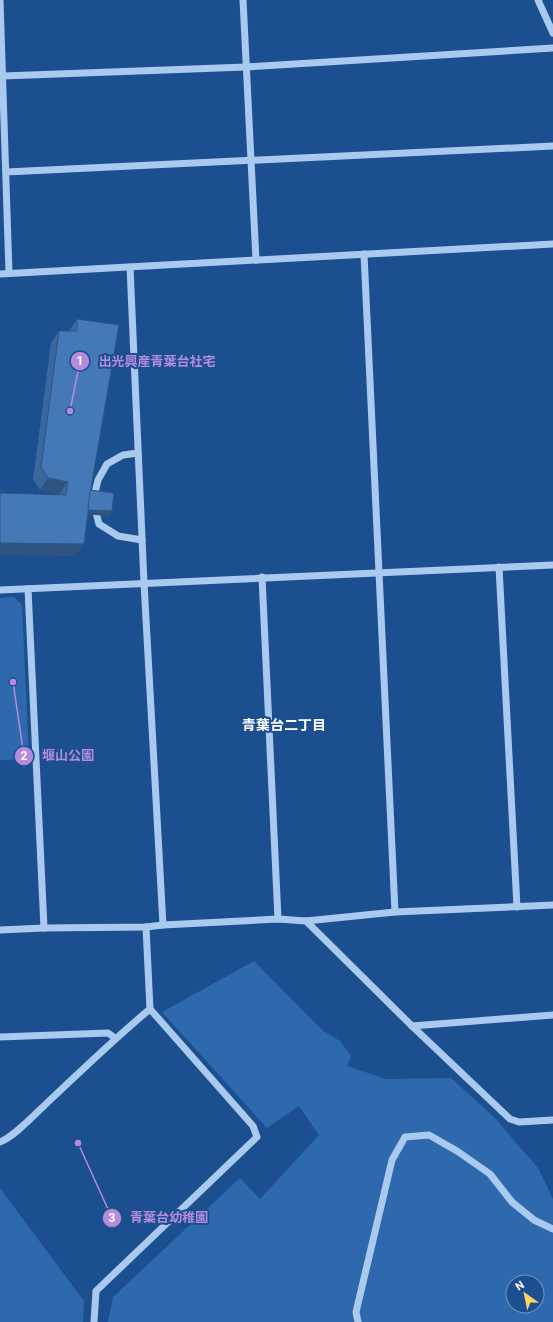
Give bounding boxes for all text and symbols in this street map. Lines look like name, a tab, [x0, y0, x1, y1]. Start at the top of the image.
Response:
callout: 出光興産青葉台社宅	[70, 348, 223, 373]
text: 1	[77, 354, 83, 368]
text: 出光興産青葉台社宅	[98, 354, 216, 369]
district label: 青葉台二丁目	[242, 717, 326, 733]
callout: 堰山公園	[14, 743, 102, 768]
text: 堰山公園	[42, 748, 94, 763]
text: 2	[21, 749, 28, 763]
callout: 青葉台幼稚園	[102, 1205, 216, 1230]
text: 青葉台幼稚園	[130, 1210, 208, 1225]
text: 3	[109, 1211, 116, 1225]
north arrow	[505, 1274, 545, 1314]
text: N	[513, 1278, 527, 1294]

